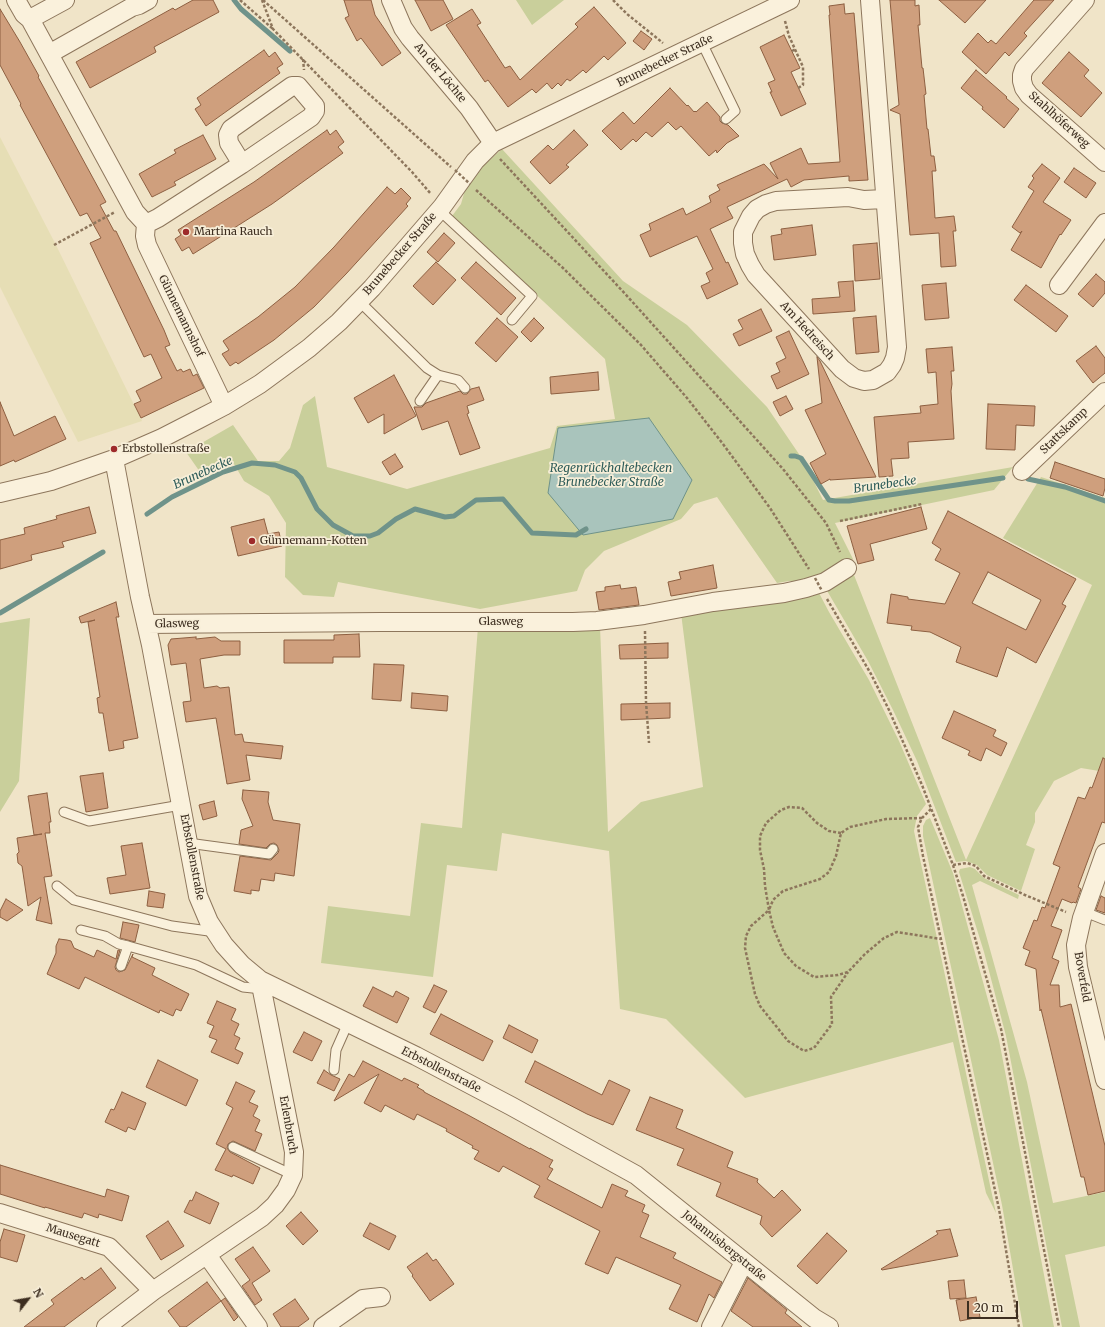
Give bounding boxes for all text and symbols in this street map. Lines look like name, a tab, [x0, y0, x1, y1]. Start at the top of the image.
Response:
street label: Brunebecker Straße	[615, 32, 715, 90]
street label: An der Löchte	[411, 41, 469, 105]
street label: Stahlhöferweg	[1026, 89, 1092, 151]
street label: Brunebecker Straße	[361, 210, 439, 298]
place label: Martina Rauch	[194, 225, 272, 239]
marker: Martina Rauch	[181, 227, 191, 237]
street label: Günnemannshof	[155, 273, 207, 359]
street label: Am Hedreisch	[777, 299, 837, 363]
street label: Stattskamp	[1038, 405, 1090, 457]
place label: Erbstollenstraße	[122, 442, 210, 456]
marker: Erbstollenstraße	[109, 444, 119, 454]
water label: Brunebecke	[171, 454, 235, 492]
water label: Regenrückhaltebecken Brunebecker Straße	[550, 462, 672, 490]
water label: Brunebecke	[853, 473, 917, 497]
place label: Günnemann-Kotten	[260, 534, 367, 548]
marker: Günnemann-Kotten	[247, 536, 257, 546]
street label: Glasweg	[479, 615, 523, 629]
street label: Glasweg	[155, 617, 199, 631]
street label: Erbstollenstraße	[177, 813, 207, 901]
street label: Boverfeld	[1071, 951, 1093, 1003]
street label: Erbstollenstraße	[399, 1044, 483, 1096]
street label: Erlenbruch	[276, 1095, 300, 1155]
street label: Johannisbergstraße	[679, 1208, 769, 1284]
street label: Mausegatt	[44, 1222, 102, 1250]
north arrow	[8, 1279, 48, 1319]
text: N	[30, 1285, 47, 1300]
scale bar	[969, 1293, 1020, 1319]
text: 20 m	[974, 1300, 1003, 1315]

